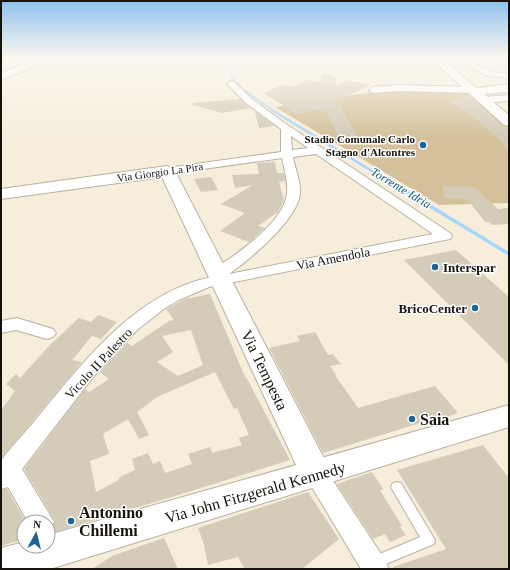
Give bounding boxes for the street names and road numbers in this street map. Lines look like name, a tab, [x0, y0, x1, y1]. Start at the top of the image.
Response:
street label: Via Giorgio La Pira	[116, 160, 204, 184]
street label: Via Amendola	[295, 244, 371, 273]
street label: Vicolo II Palestro	[62, 325, 135, 402]
street label: Via Tempesta	[237, 327, 291, 413]
street label: Via John Fitzgerald Kennedy	[163, 459, 348, 527]

